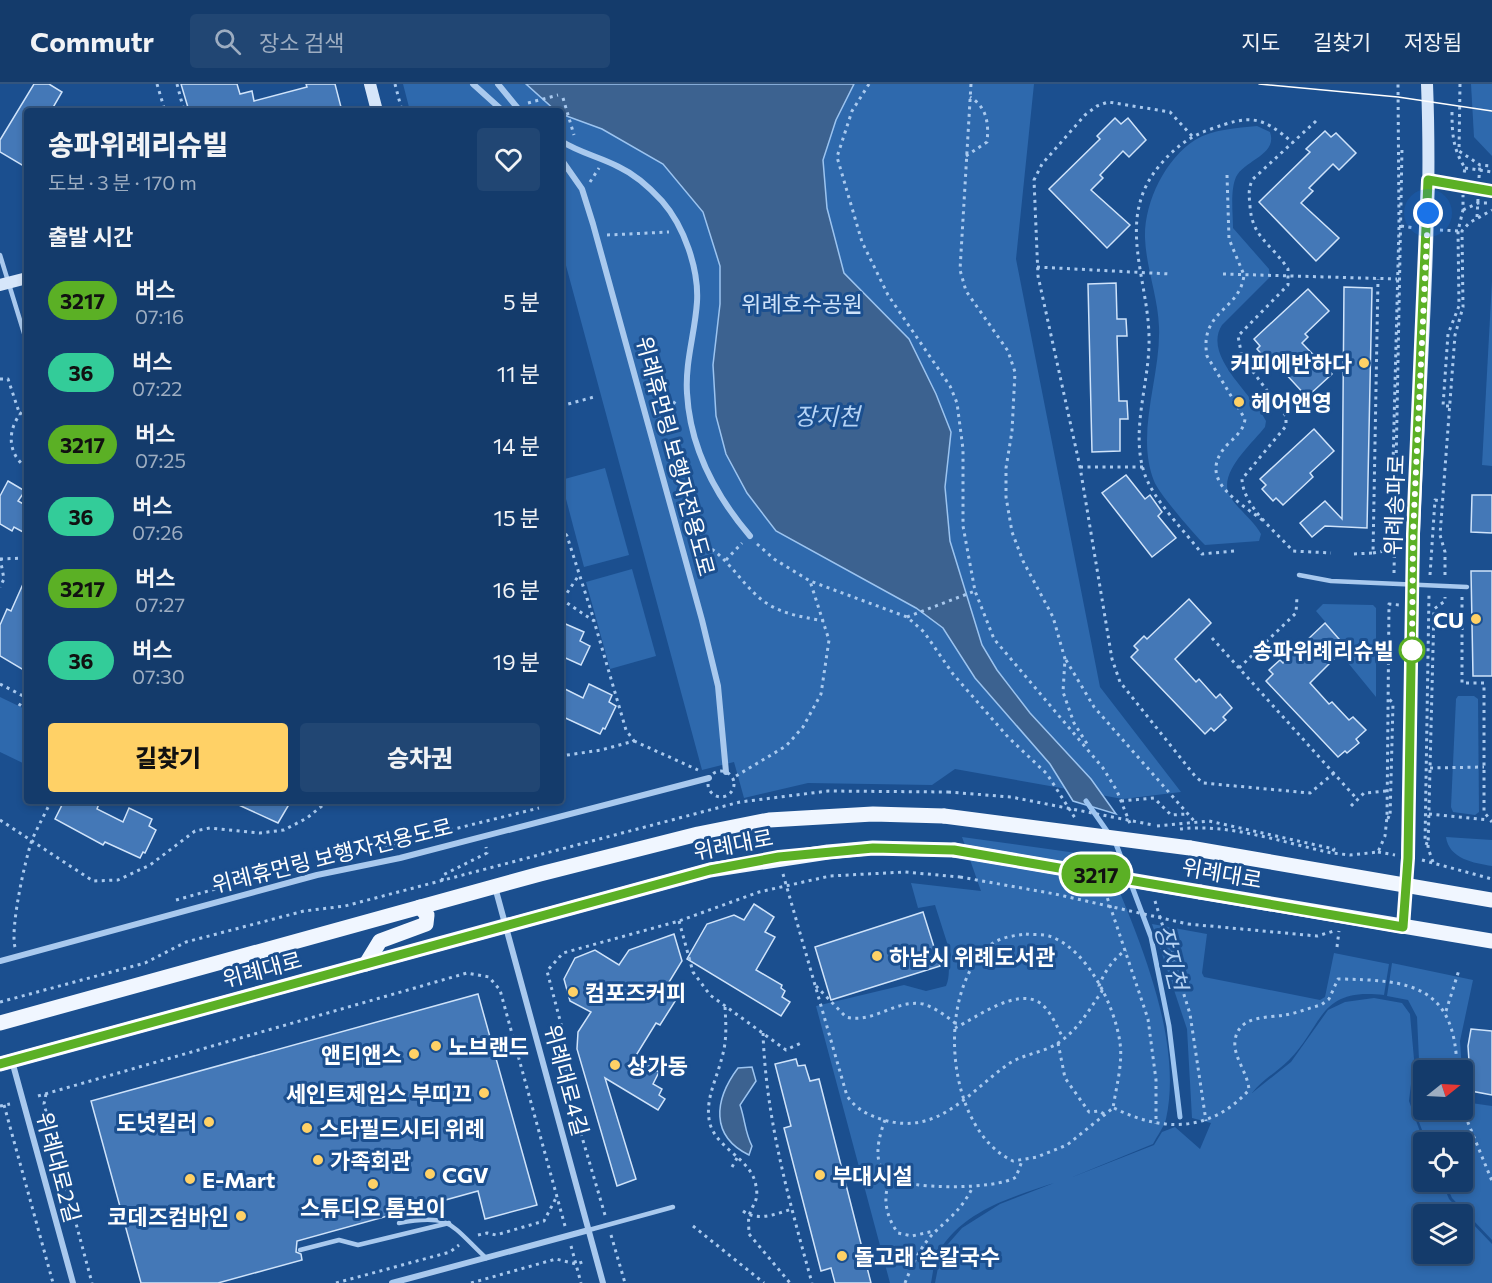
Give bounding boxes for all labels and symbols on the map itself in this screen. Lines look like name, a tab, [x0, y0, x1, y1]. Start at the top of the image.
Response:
your location	[1413, 198, 1443, 228]
park label: 위례호수공원	[741, 290, 863, 317]
street label: 위례휴먼링 보행자전용도로	[631, 333, 721, 579]
place label: 커피에반하다	[1231, 350, 1352, 377]
marker: 커피에반하다	[1357, 356, 1371, 370]
place label: 헤어앤영	[1251, 389, 1332, 416]
marker: 헤어앤영	[1232, 395, 1246, 409]
water label: 장지천	[794, 401, 863, 430]
street label: 위례송파로	[1379, 454, 1409, 556]
place label: CU	[1433, 606, 1464, 633]
marker: CU	[1469, 612, 1483, 626]
place label: 송파위례리슈빌	[1252, 637, 1394, 664]
marker: 송파위례리슈빌	[1399, 637, 1425, 663]
street label: 위례휴먼링 보행자전용도로	[209, 812, 455, 898]
street label: 위례대로	[691, 823, 775, 865]
street label: 위례대로	[1180, 853, 1264, 893]
line badge: 3217	[1054, 854, 1138, 894]
water label: 장지천	[1150, 921, 1195, 995]
place label: 하남시 위례도서관	[889, 943, 1055, 970]
street label: 위례대로	[219, 945, 305, 993]
marker: 하남시 위례도서관	[870, 949, 884, 963]
place label: 컴포즈커피	[585, 979, 686, 1006]
marker: 컴포즈커피	[566, 985, 580, 999]
street label: 위례대로4길	[539, 1021, 595, 1139]
place label: 노브랜드	[448, 1033, 529, 1060]
marker: 노브랜드	[429, 1039, 443, 1053]
place label: 앤티앤스	[321, 1041, 402, 1068]
marker: 앤티앤스	[407, 1047, 421, 1061]
place label: 상가동	[627, 1052, 688, 1079]
marker: 상가동	[608, 1058, 622, 1072]
north arrow	[1413, 1060, 1473, 1120]
place label: 세인트제임스 부띠끄	[286, 1080, 472, 1107]
marker: 세인트제임스 부띠끄	[477, 1086, 491, 1100]
street label: 위례대로2길	[31, 1109, 87, 1225]
place label: 도넛킬러	[116, 1109, 197, 1136]
marker: 도넛킬러	[202, 1115, 216, 1129]
place label: 스타필드시티 위례	[319, 1115, 485, 1142]
marker: 스타필드시티 위례	[300, 1121, 314, 1135]
place label: 가족회관	[330, 1147, 411, 1174]
marker: 가족회관	[311, 1153, 325, 1167]
place label: CGV	[442, 1161, 489, 1188]
place label: 부대시설	[832, 1162, 913, 1189]
place label: E-Mart	[202, 1166, 275, 1193]
marker: CGV	[423, 1167, 437, 1181]
marker: 부대시설	[813, 1168, 827, 1182]
marker: E-Mart	[183, 1172, 197, 1186]
marker: 스튜디오 톰보이	[366, 1177, 380, 1191]
place label: 스튜디오 톰보이	[300, 1194, 446, 1221]
place label: 코데즈컴바인	[108, 1203, 229, 1230]
marker: 코데즈컴바인	[234, 1209, 248, 1223]
place label: 돌고래 손칼국수	[854, 1243, 1000, 1270]
marker: 돌고래 손칼국수	[835, 1249, 849, 1263]

